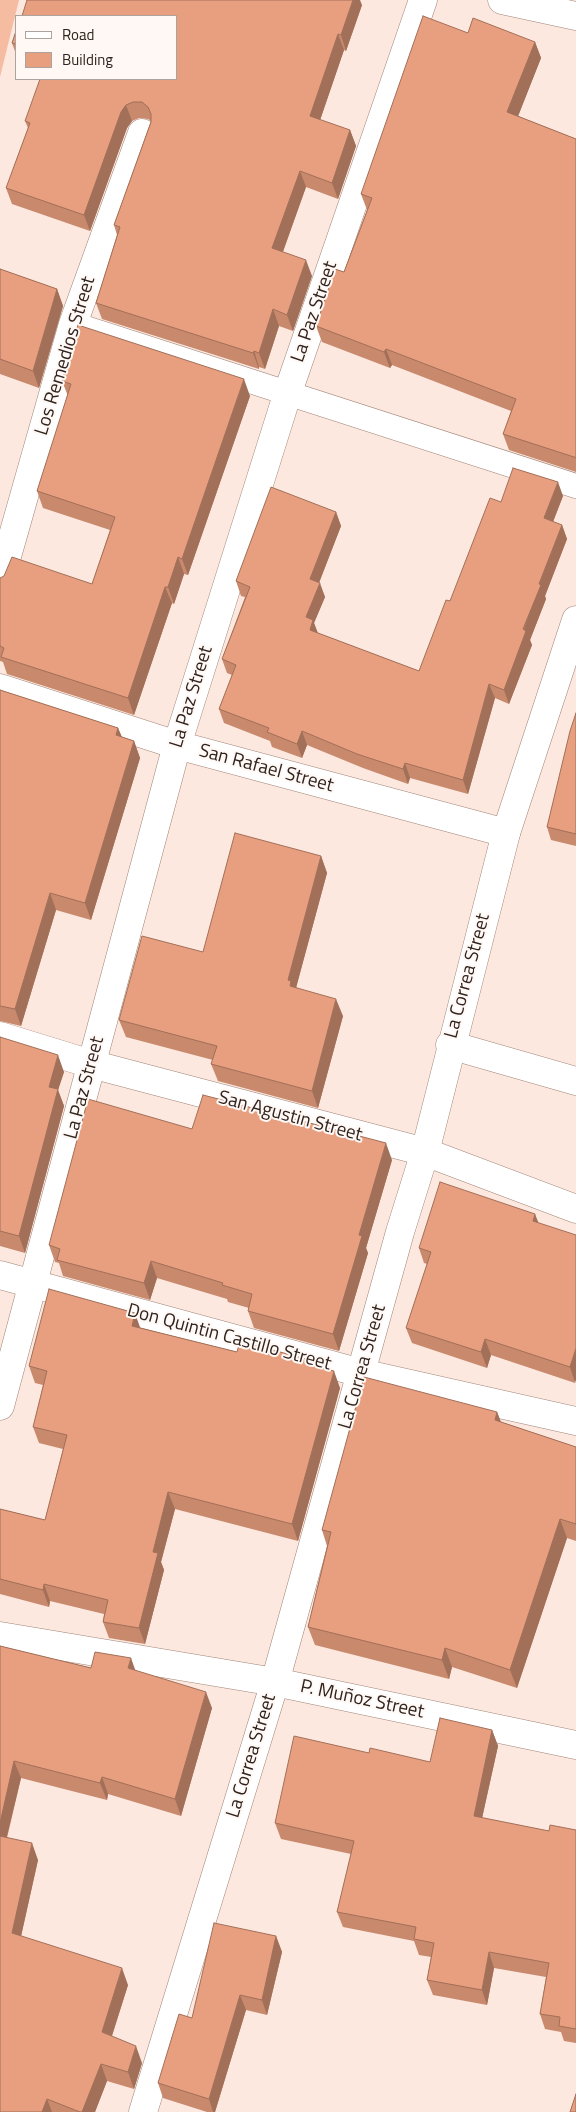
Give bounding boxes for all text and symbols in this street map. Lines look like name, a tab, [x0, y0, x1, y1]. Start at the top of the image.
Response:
legend	[15, 15, 178, 80]
text: Road	[62, 23, 94, 46]
text: Building	[62, 48, 113, 71]
street label: La Paz Street	[287, 259, 343, 365]
street label: Los Remedios Street	[31, 274, 101, 438]
street label: La Paz Street	[166, 643, 218, 751]
street label: San Rafael Street	[196, 740, 336, 798]
street label: La Correa Street	[440, 911, 496, 1041]
street label: La Paz Street	[60, 1034, 110, 1142]
street label: San Agustin Street	[215, 1087, 365, 1147]
street label: Don Quintin Castillo Street	[124, 1300, 334, 1376]
street label: La Correa Street	[334, 1302, 392, 1432]
street label: P. Muñoz Street	[298, 1676, 426, 1724]
street label: La Correa Street	[222, 1691, 282, 1821]

